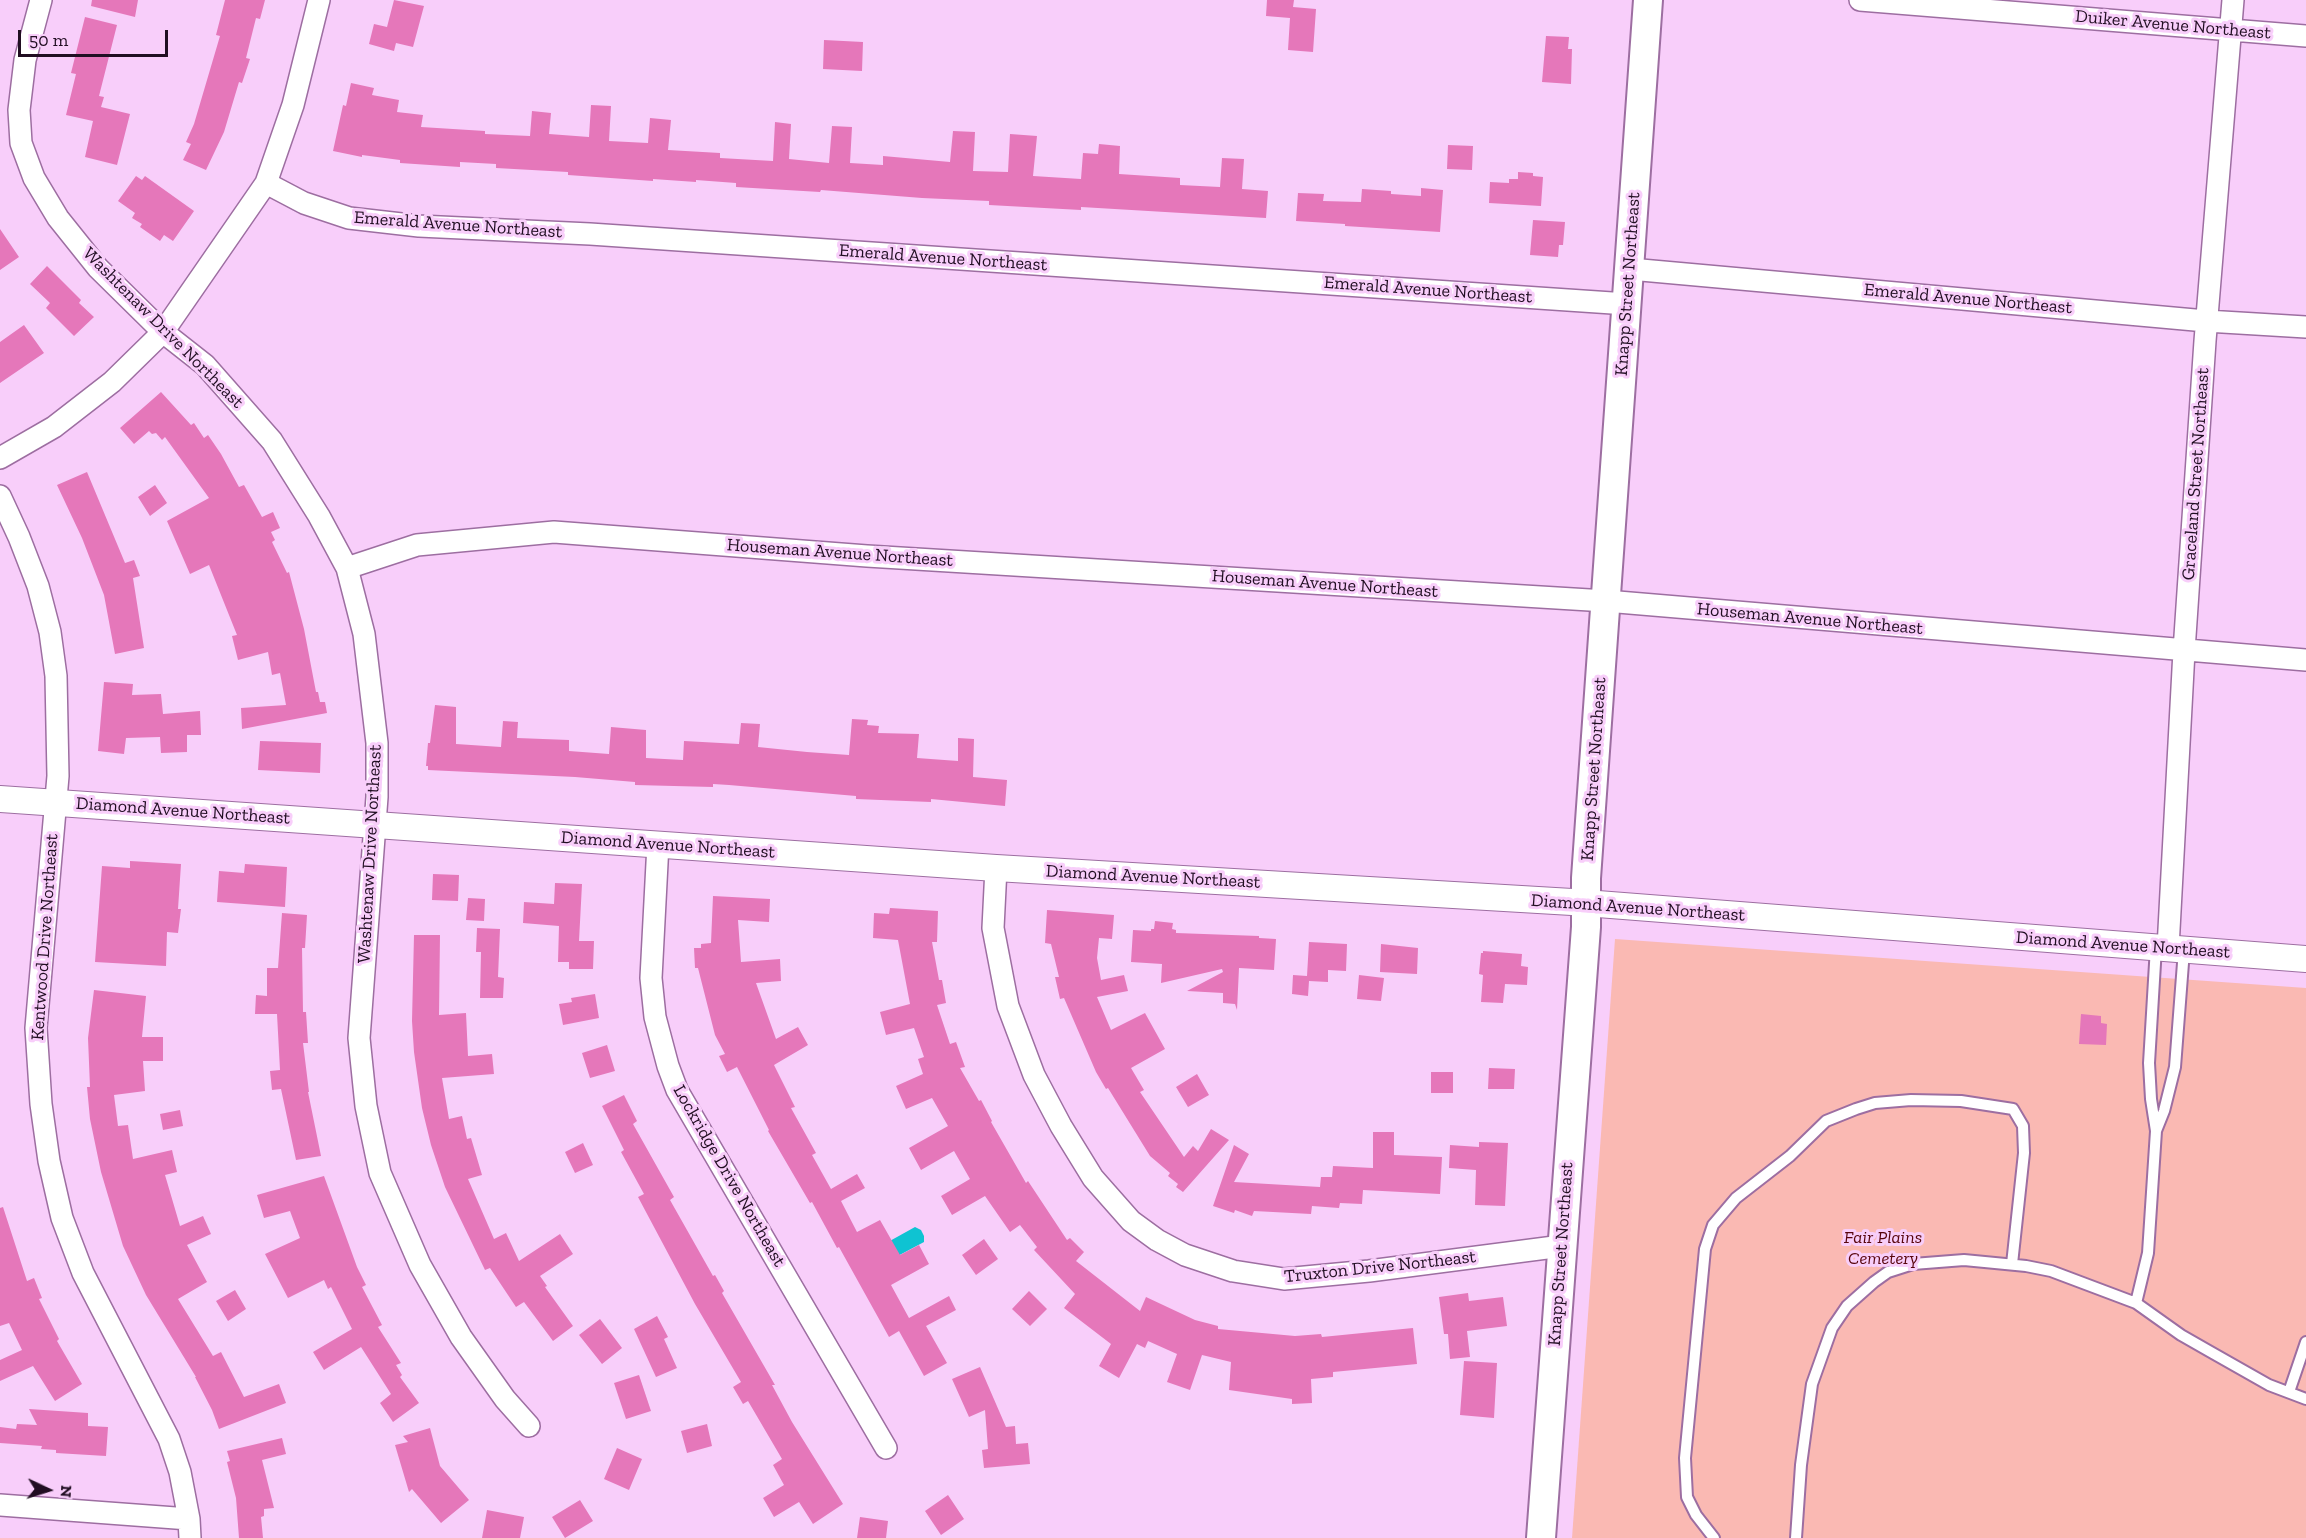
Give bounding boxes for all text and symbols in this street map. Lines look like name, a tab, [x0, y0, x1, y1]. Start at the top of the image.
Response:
street label: Duiker Avenue Northeast	[2074, 6, 2272, 44]
scale bar	[21, 18, 171, 56]
text: 50 m	[29, 29, 68, 51]
street label: Knapp Street Northeast	[1611, 191, 1645, 377]
street label: Emerald Avenue Northeast	[353, 207, 563, 243]
street label: Emerald Avenue Northeast	[838, 240, 1048, 276]
street label: Washtenaw Drive Northeast	[78, 243, 248, 413]
street label: Emerald Avenue Northeast	[1323, 272, 1533, 308]
street label: Emerald Avenue Northeast	[1863, 279, 2073, 319]
street label: Graceland Street Northeast	[2178, 367, 2214, 581]
street label: Houseman Avenue Northeast	[726, 534, 954, 572]
street label: Houseman Avenue Northeast	[1211, 565, 1439, 603]
street label: Houseman Avenue Northeast	[1696, 598, 1924, 640]
street label: Knapp Street Northeast	[1577, 676, 1611, 862]
street label: Washtenaw Drive Northeast	[353, 744, 387, 964]
street label: Diamond Avenue Northeast	[75, 793, 291, 829]
street label: Diamond Avenue Northeast	[560, 827, 776, 863]
street label: Kentwood Drive Northeast	[27, 833, 63, 1041]
street label: Diamond Avenue Northeast	[1045, 861, 1261, 893]
street label: Diamond Avenue Northeast	[1530, 890, 1746, 926]
street label: Diamond Avenue Northeast	[2015, 927, 2231, 963]
street label: Lockridge Drive Northeast	[668, 1081, 790, 1271]
street label: Knapp Street Northeast	[1544, 1161, 1578, 1347]
park label: Fair Plains Cemetery	[1844, 1227, 1922, 1270]
street label: Truxton Drive Northeast	[1283, 1246, 1477, 1288]
north arrow	[18, 1460, 78, 1520]
text: N	[57, 1485, 76, 1498]

